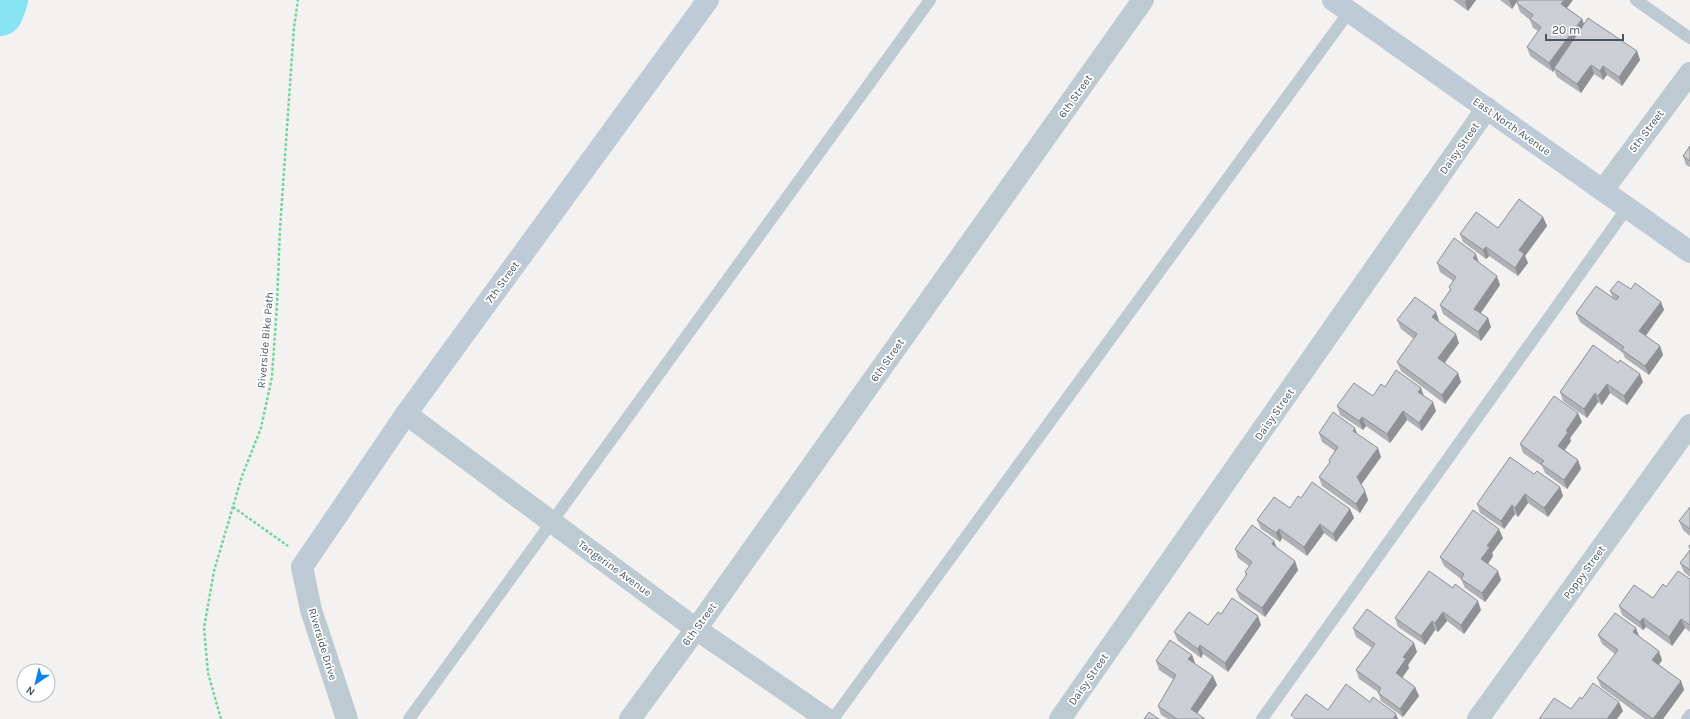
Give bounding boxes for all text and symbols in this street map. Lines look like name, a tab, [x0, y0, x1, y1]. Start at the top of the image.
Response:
scale bar	[1546, 16, 1623, 42]
text: 20 m	[1552, 23, 1580, 37]
street label: 6th Street	[1056, 72, 1095, 120]
street label: East North Avenue	[1470, 95, 1553, 158]
street label: 5th Street	[1626, 108, 1667, 155]
street label: Daisy Street	[1437, 120, 1482, 177]
street label: 7th Street	[483, 259, 522, 306]
street label: Riverside Bike Path	[255, 291, 276, 389]
street label: 6th Street	[868, 336, 907, 384]
street label: Daisy Street	[1252, 386, 1297, 443]
street label: Tangerine Avenue	[576, 537, 654, 600]
street label: Poppy Street	[1561, 543, 1608, 602]
street label: 6th Street	[679, 600, 719, 648]
street label: Riverside Drive	[305, 607, 340, 682]
street label: Daisy Street	[1066, 651, 1111, 708]
north arrow	[16, 663, 56, 703]
text: N	[24, 683, 38, 698]

